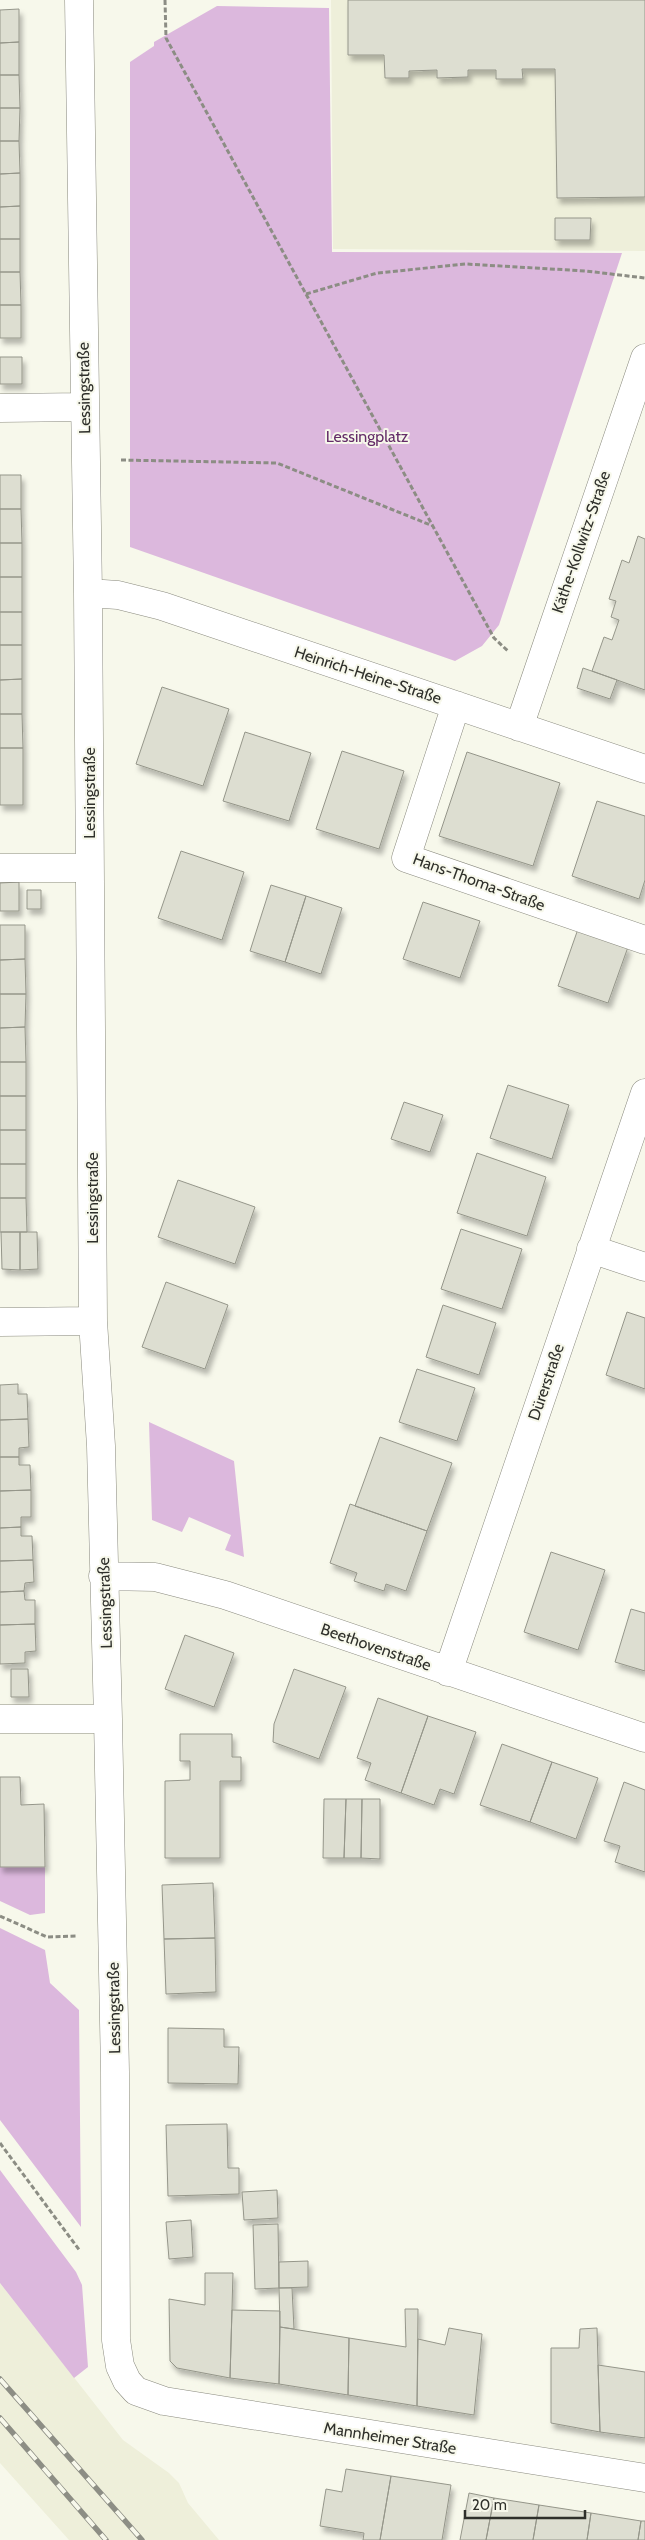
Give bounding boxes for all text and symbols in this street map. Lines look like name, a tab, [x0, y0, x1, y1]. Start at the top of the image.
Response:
street label: Lessingstraße	[74, 342, 94, 434]
park label: Lessingplatz	[326, 427, 409, 446]
street label: Käthe-Kollwitz-Straße	[548, 468, 614, 616]
street label: Heinrich-Heine-Straße	[292, 642, 444, 708]
street label: Lessingstraße	[80, 747, 99, 839]
street label: Hans-Thoma-Straße	[410, 849, 548, 915]
street label: Lessingstraße	[83, 1152, 102, 1244]
street label: Dürerstraße	[524, 1341, 568, 1423]
street label: Lessingstraße	[94, 1557, 116, 1649]
street label: Beethovenstraße	[318, 1619, 434, 1675]
street label: Lessingstraße	[104, 1962, 124, 2054]
street label: Mannheimer Straße	[322, 2418, 458, 2458]
scale bar	[465, 2488, 585, 2520]
text: 20 m	[472, 2496, 507, 2514]

